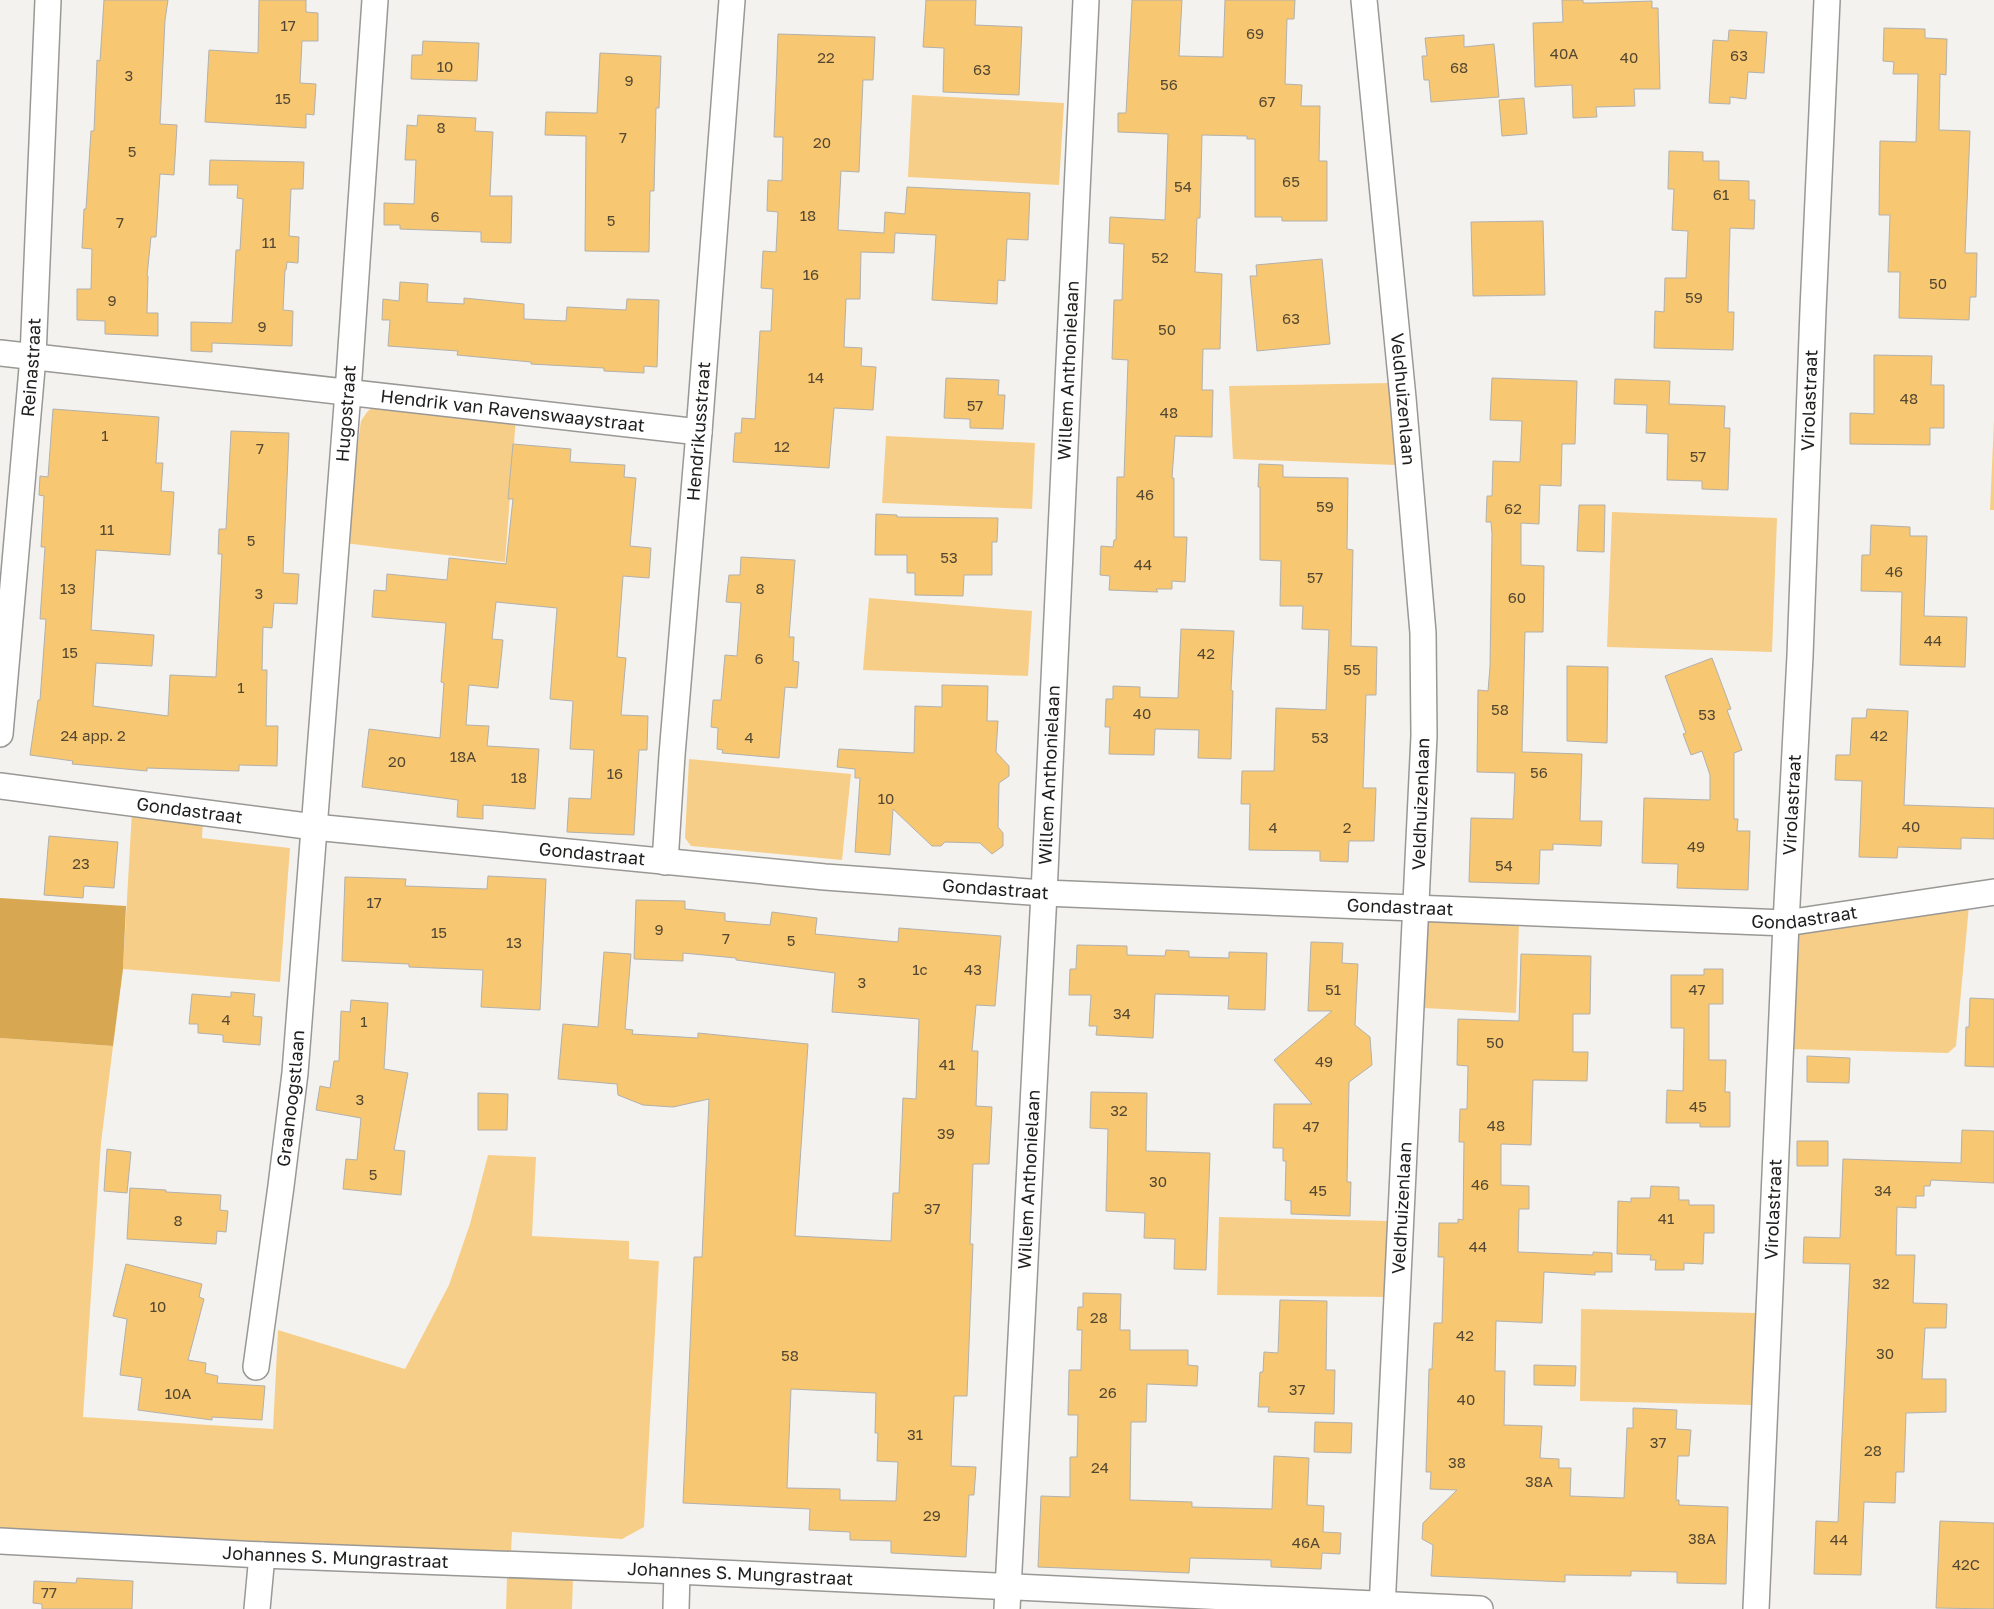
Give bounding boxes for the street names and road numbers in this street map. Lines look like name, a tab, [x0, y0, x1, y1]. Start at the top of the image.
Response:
street label: Willem Anthonielaan	[1052, 280, 1083, 461]
street label: Reinastraat	[16, 317, 45, 418]
street label: Veldhuizenlaan	[1387, 332, 1421, 466]
street label: Virolastraat	[1796, 349, 1822, 451]
street label: Hendrikusstraat	[681, 361, 714, 502]
street label: Hugostraat	[331, 364, 360, 463]
street label: Hendrik van Ravenswaaystraat	[379, 384, 646, 436]
street label: Willem Anthonielaan	[1033, 685, 1064, 865]
street label: Veldhuizenlaan	[1407, 737, 1433, 871]
street label: Virolastraat	[1778, 754, 1805, 856]
street label: Gondastraat	[135, 792, 244, 828]
street label: Gondastraat	[538, 837, 646, 869]
street label: Gondastraat	[941, 874, 1049, 903]
street label: Gondastraat	[1346, 893, 1454, 920]
street label: Gondastraat	[1751, 901, 1859, 933]
street label: Graanoogstlaan	[271, 1029, 308, 1168]
street label: Willem Anthonielaan	[1013, 1089, 1044, 1270]
street label: Veldhuizenlaan	[1387, 1141, 1415, 1275]
street label: Virolastraat	[1759, 1158, 1786, 1260]
street label: Johannes S. Mungrastraat	[222, 1541, 449, 1572]
street label: Johannes S. Mungrastraat	[627, 1557, 854, 1589]

